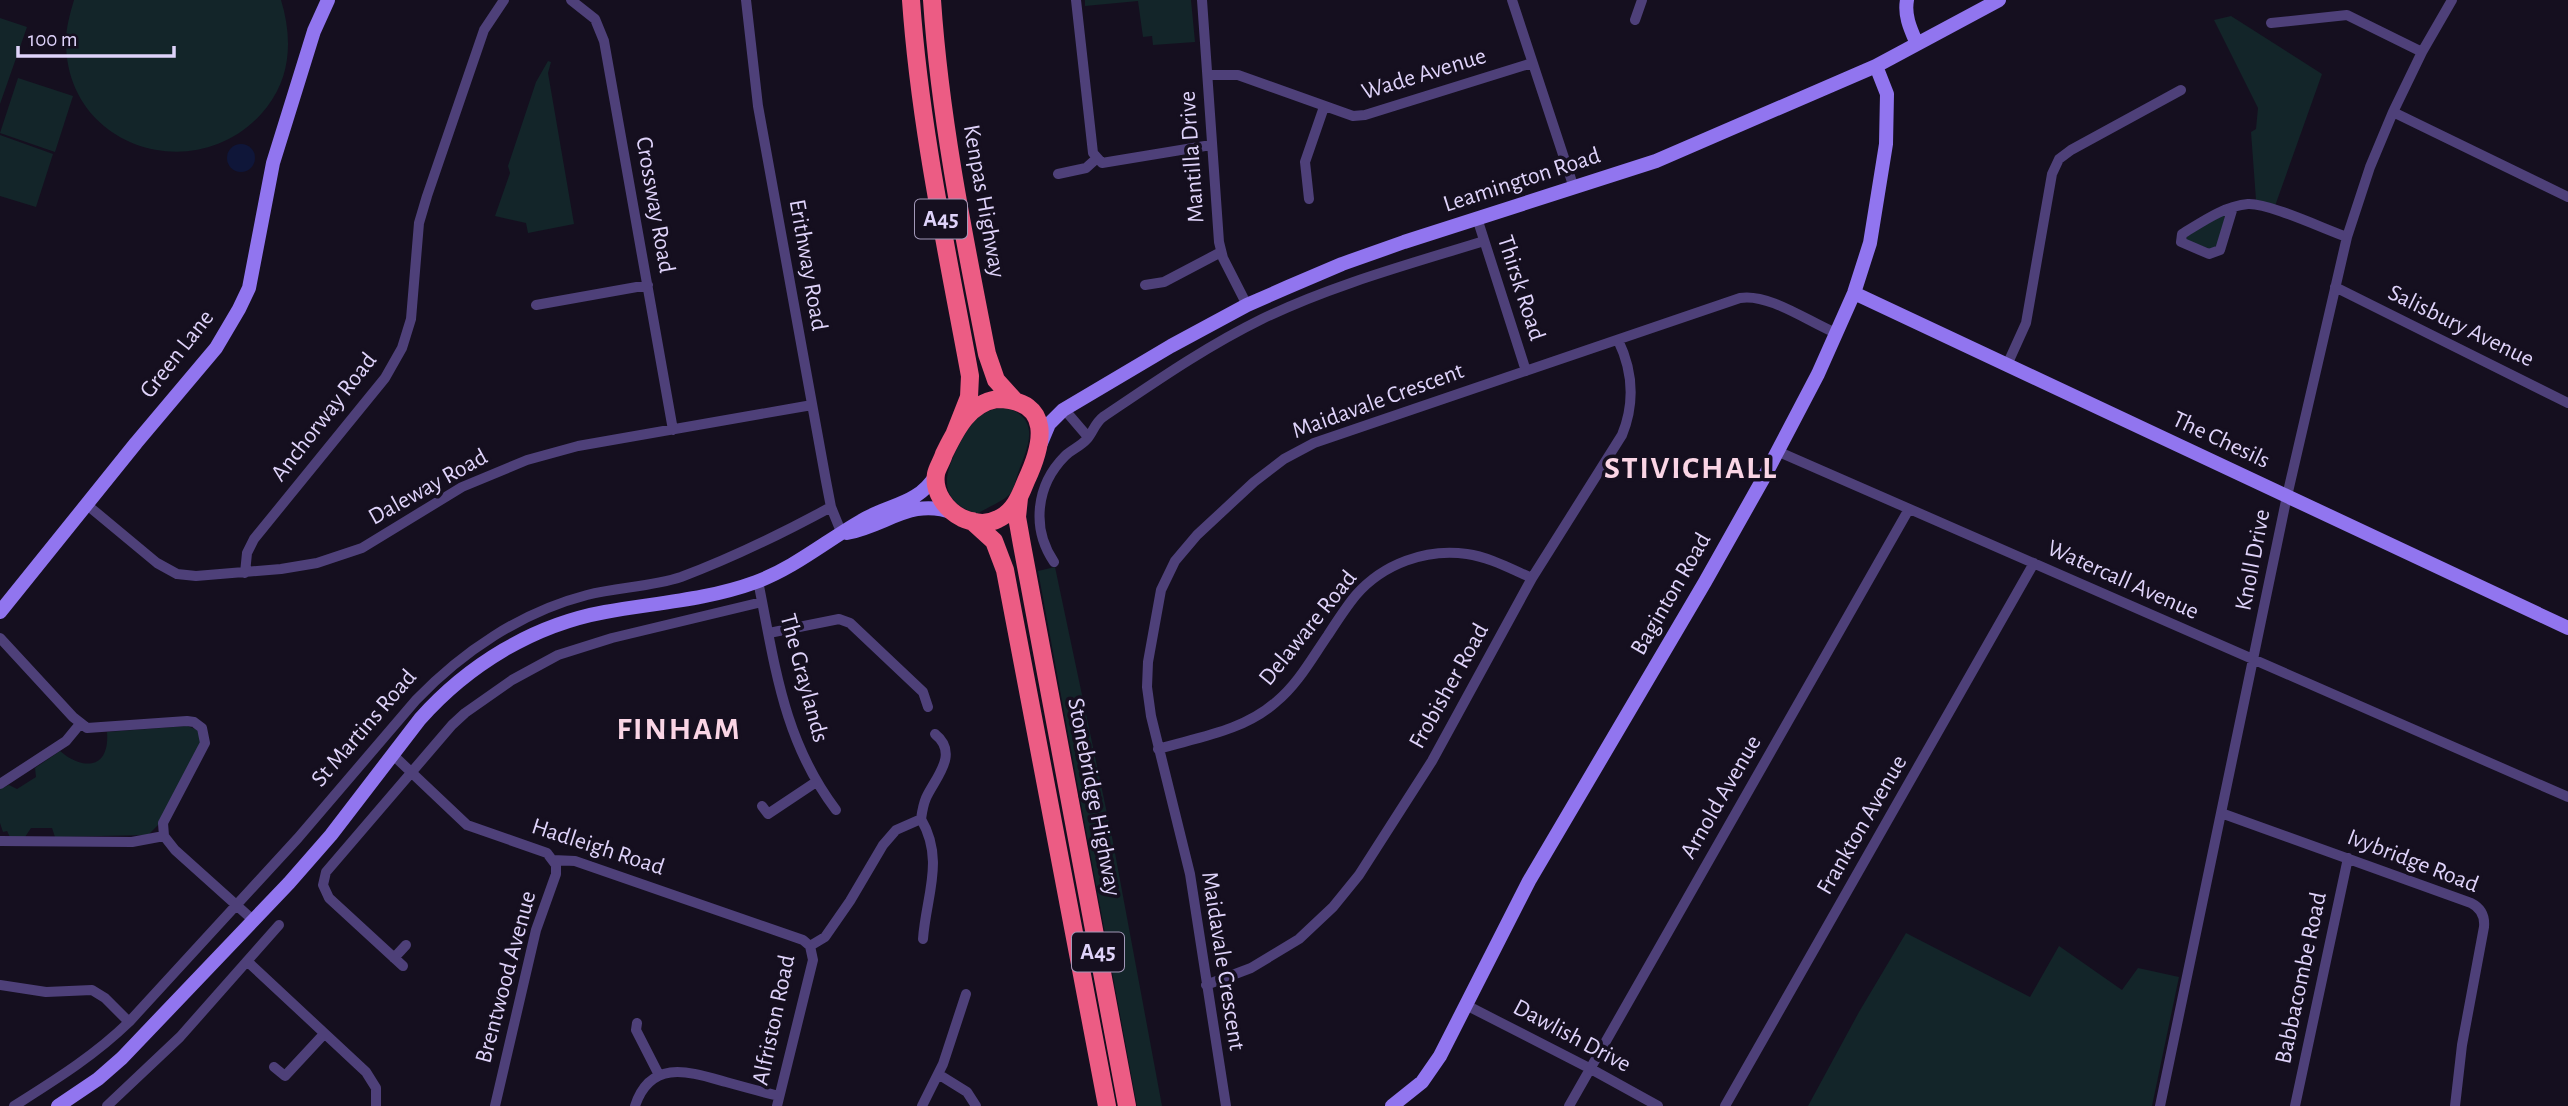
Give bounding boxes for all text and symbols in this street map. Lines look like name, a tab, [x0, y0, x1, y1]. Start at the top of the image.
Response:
scale bar	[18, 14, 173, 58]
text: 100 m	[28, 29, 78, 50]
street label: Wade Avenue	[1359, 44, 1489, 104]
street label: Mantilla Drive	[1175, 90, 1209, 224]
street label: Kenpas Highway	[959, 123, 1009, 279]
street label: Crossway Road	[631, 135, 679, 275]
street label: Leamington Road	[1440, 143, 1604, 217]
street label: Erithway Road	[785, 197, 831, 333]
road number: A45	[915, 200, 967, 238]
street label: Thirsk Road	[1493, 232, 1549, 344]
street label: Salisbury Avenue	[2384, 280, 2538, 372]
street label: Green Lane	[135, 305, 219, 403]
street label: Anchorway Road	[267, 348, 381, 486]
street label: Maidavale Crescent	[1289, 359, 1467, 443]
street label: The Chesils	[2169, 407, 2273, 473]
street label: Daleway Road	[364, 444, 492, 530]
district label: STIVICHALL	[1604, 452, 1778, 484]
street label: Knoll Drive	[2231, 507, 2275, 613]
street label: Baginton Road	[1626, 529, 1716, 659]
street label: Watercall Avenue	[2044, 536, 2202, 624]
street label: Delaware Road	[1254, 566, 1362, 690]
street label: The Graylands	[775, 611, 833, 745]
street label: Frobisher Road	[1405, 619, 1493, 753]
street label: St Martins Road	[307, 665, 421, 791]
street label: Stonebridge Highway	[1063, 696, 1125, 898]
district label: FINHAM	[616, 713, 742, 745]
street label: Arnold Avenue	[1676, 731, 1766, 863]
street label: Frankton Avenue	[1813, 751, 1911, 899]
street label: Hadleigh Road	[529, 814, 667, 880]
street label: Ivybridge Road	[2344, 825, 2482, 897]
street label: Maidavale Crescent	[1197, 870, 1249, 1052]
street label: Brentwood Avenue	[471, 888, 541, 1066]
street label: Babbacombe Road	[2271, 890, 2331, 1066]
road number: A45	[1072, 932, 1124, 972]
street label: Alfriston Road	[748, 953, 800, 1087]
street label: Dawlish Drive	[1509, 995, 1635, 1077]

